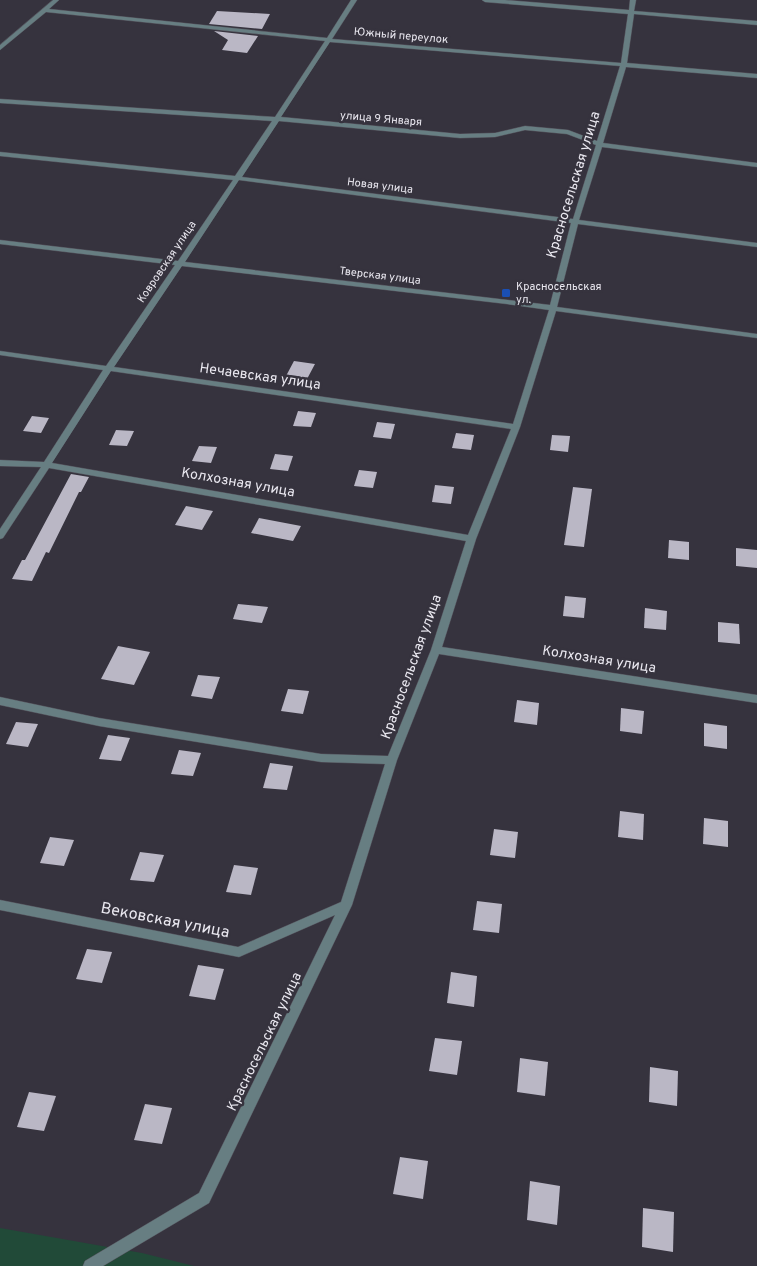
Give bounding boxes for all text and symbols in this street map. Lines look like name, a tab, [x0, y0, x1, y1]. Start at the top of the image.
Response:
street label: Южный переулок	[353, 25, 449, 47]
street label: улица 9 Января	[339, 108, 423, 130]
street label: Красносельская улица	[544, 110, 604, 260]
street label: Новая улица	[346, 175, 414, 197]
street label: Ковровская улица	[134, 218, 200, 306]
street label: Тверская улица	[338, 264, 422, 288]
place label: Красносельская ул.	[516, 280, 602, 307]
marker: Красносельская ул.	[500, 287, 512, 299]
street label: Нечаевская улица	[198, 360, 322, 394]
street label: Колхозная улица	[180, 465, 296, 501]
street label: Красносельская улица	[378, 592, 446, 742]
street label: Колхозная улица	[541, 643, 657, 677]
street label: Вековская улица	[99, 899, 231, 943]
street label: Красносельская улица	[224, 970, 306, 1114]

